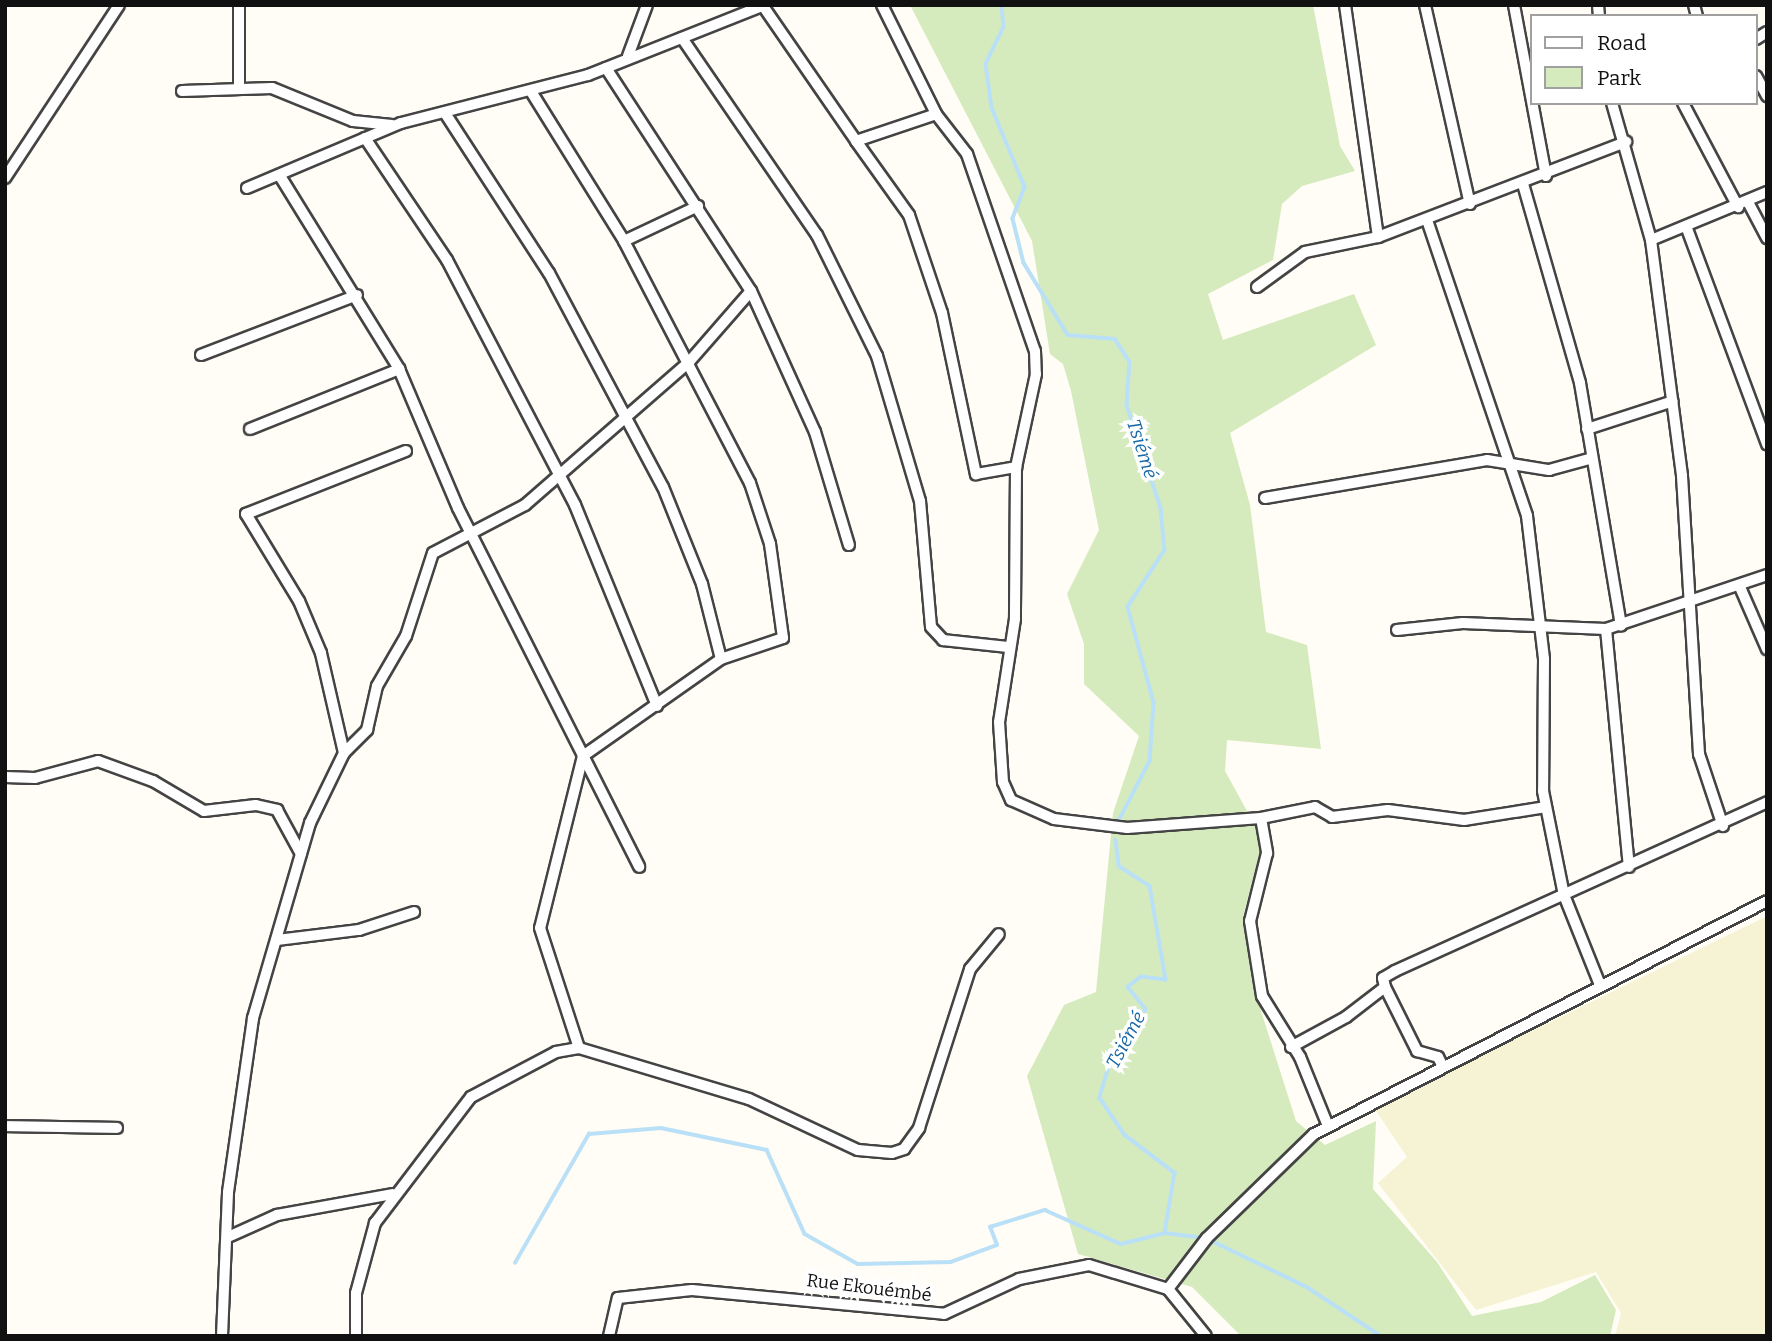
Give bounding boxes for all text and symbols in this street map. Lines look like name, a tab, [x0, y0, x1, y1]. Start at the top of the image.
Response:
legend	[1530, 14, 1758, 105]
text: Road	[1597, 30, 1646, 56]
text: Park	[1597, 65, 1641, 91]
water label: Tsiémé	[1122, 417, 1162, 481]
water label: Tsiémé	[1102, 1008, 1150, 1072]
street label: Rue Ekouémbé	[805, 1270, 933, 1306]

